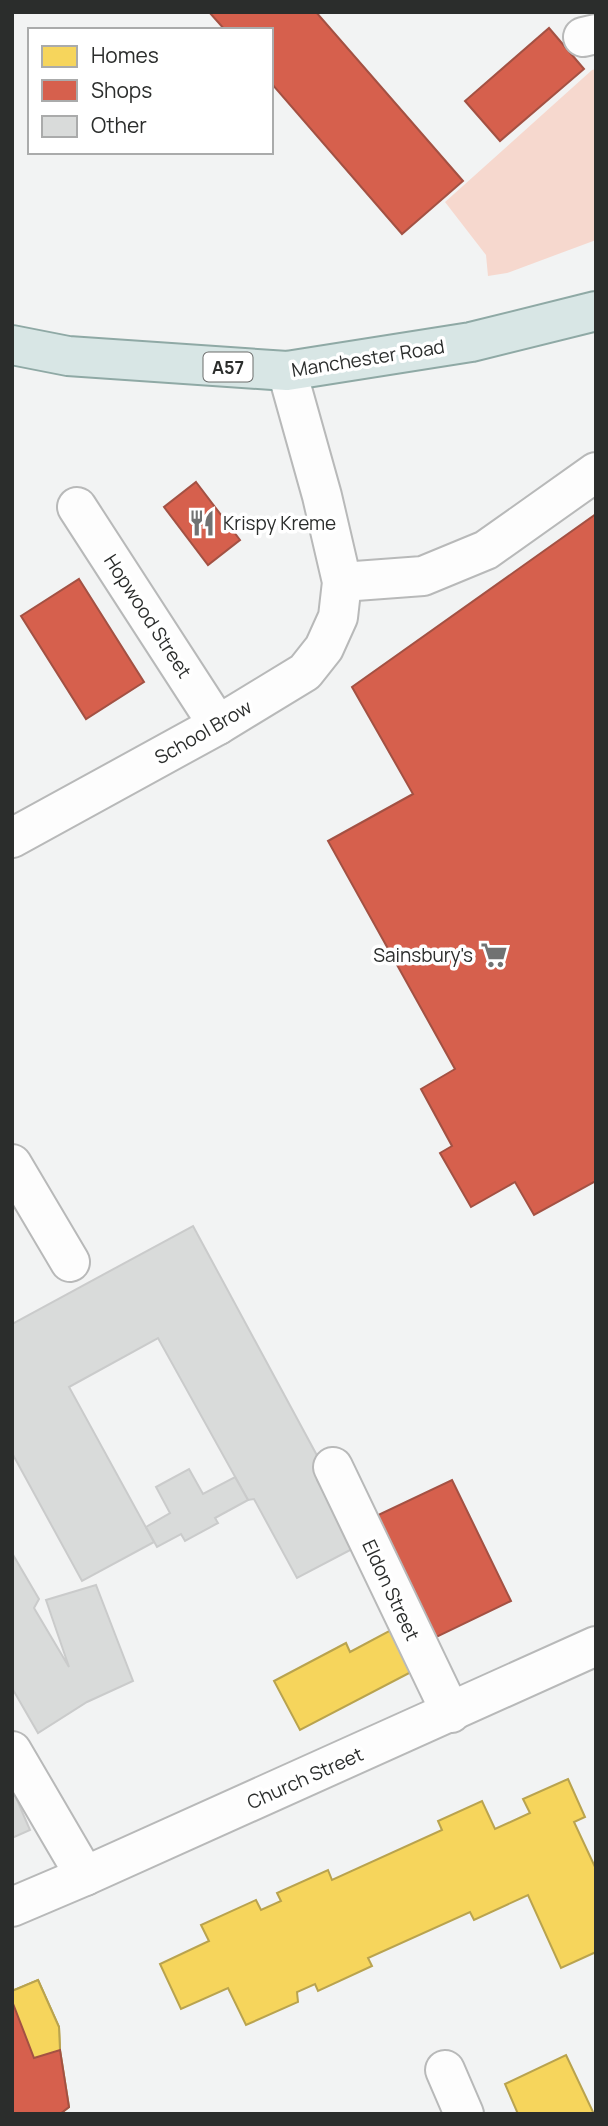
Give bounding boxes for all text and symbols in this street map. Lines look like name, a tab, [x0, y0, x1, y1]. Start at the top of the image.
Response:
legend	[28, 28, 273, 154]
text: Homes	[91, 41, 159, 69]
text: Shops	[91, 76, 152, 104]
text: Other	[91, 111, 147, 139]
street label: Manchester Road	[290, 333, 446, 383]
road number: A57	[204, 352, 252, 382]
restaurant icon: Krispy Kreme	[187, 508, 217, 538]
place label: Krispy Kreme	[223, 510, 336, 536]
street label: Hopwood Street	[98, 549, 198, 683]
street label: School Brow	[150, 694, 257, 770]
supermarket icon: Sainsbury's	[479, 940, 509, 970]
place label: Sainsbury's	[373, 942, 473, 968]
street label: Eldon Street	[356, 1535, 426, 1645]
street label: Church Street	[243, 1741, 367, 1815]

